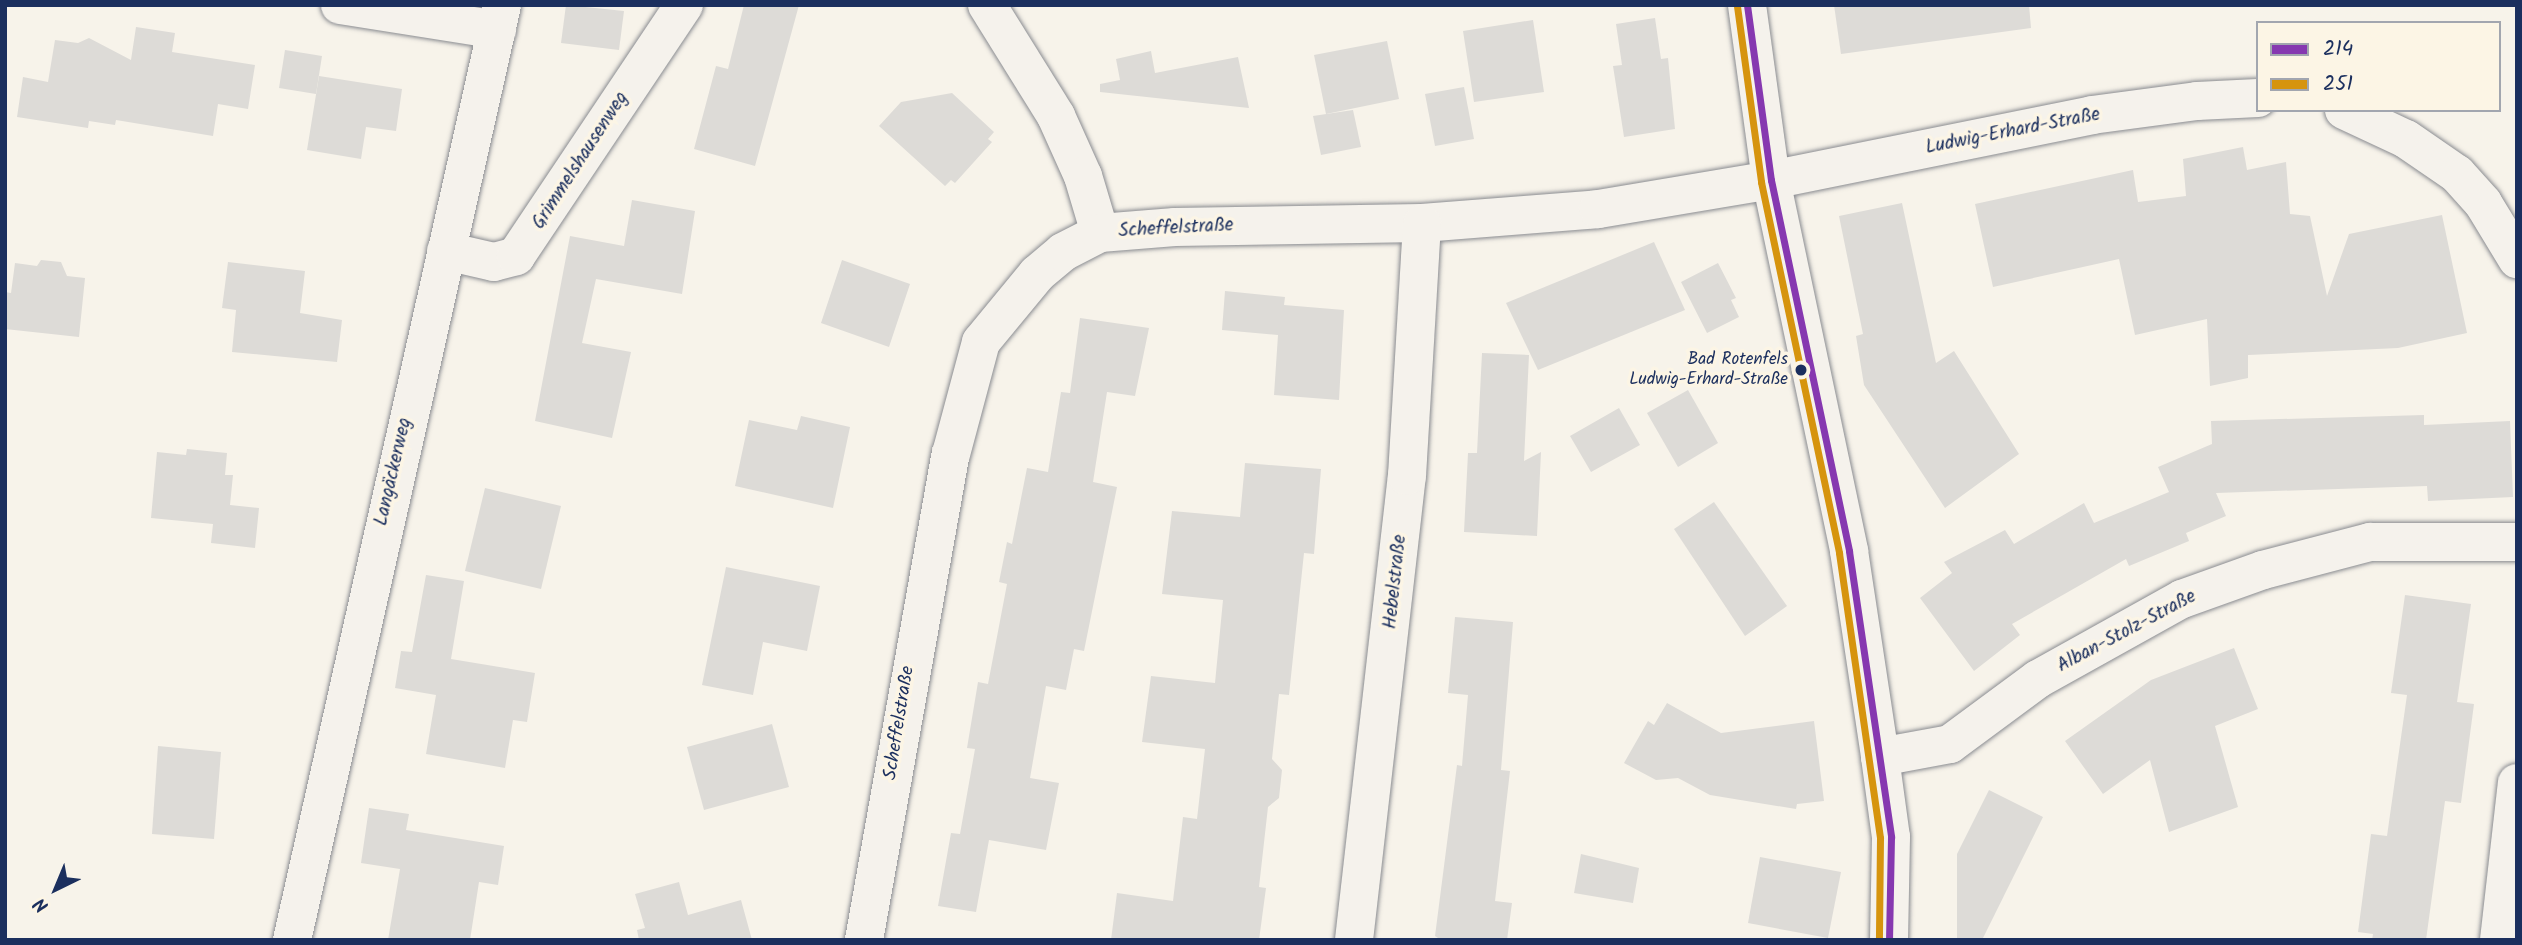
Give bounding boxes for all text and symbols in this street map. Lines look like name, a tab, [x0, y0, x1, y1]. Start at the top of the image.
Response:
legend	[2256, 21, 2501, 112]
text: 214	[2323, 33, 2353, 66]
text: 251	[2323, 68, 2353, 101]
street label: Grimmelshausenweg	[528, 88, 634, 234]
street label: Ludwig-Erhard-Straße	[1924, 104, 2102, 160]
street label: Scheffelstraße	[1118, 215, 1234, 243]
place label: Bad Rotenfels Ludwig-Erhard-Straße	[1629, 350, 1788, 390]
marker: Bad Rotenfels Ludwig-Erhard-Straße	[1794, 363, 1808, 377]
street label: Langäckerweg	[371, 416, 417, 528]
street label: Hebelstraße	[1380, 534, 1412, 630]
street label: Alban-Stolz-Straße	[2054, 586, 2200, 678]
street label: Scheffelstraße	[880, 664, 920, 782]
north arrow	[21, 854, 91, 924]
text: N	[27, 889, 56, 919]

